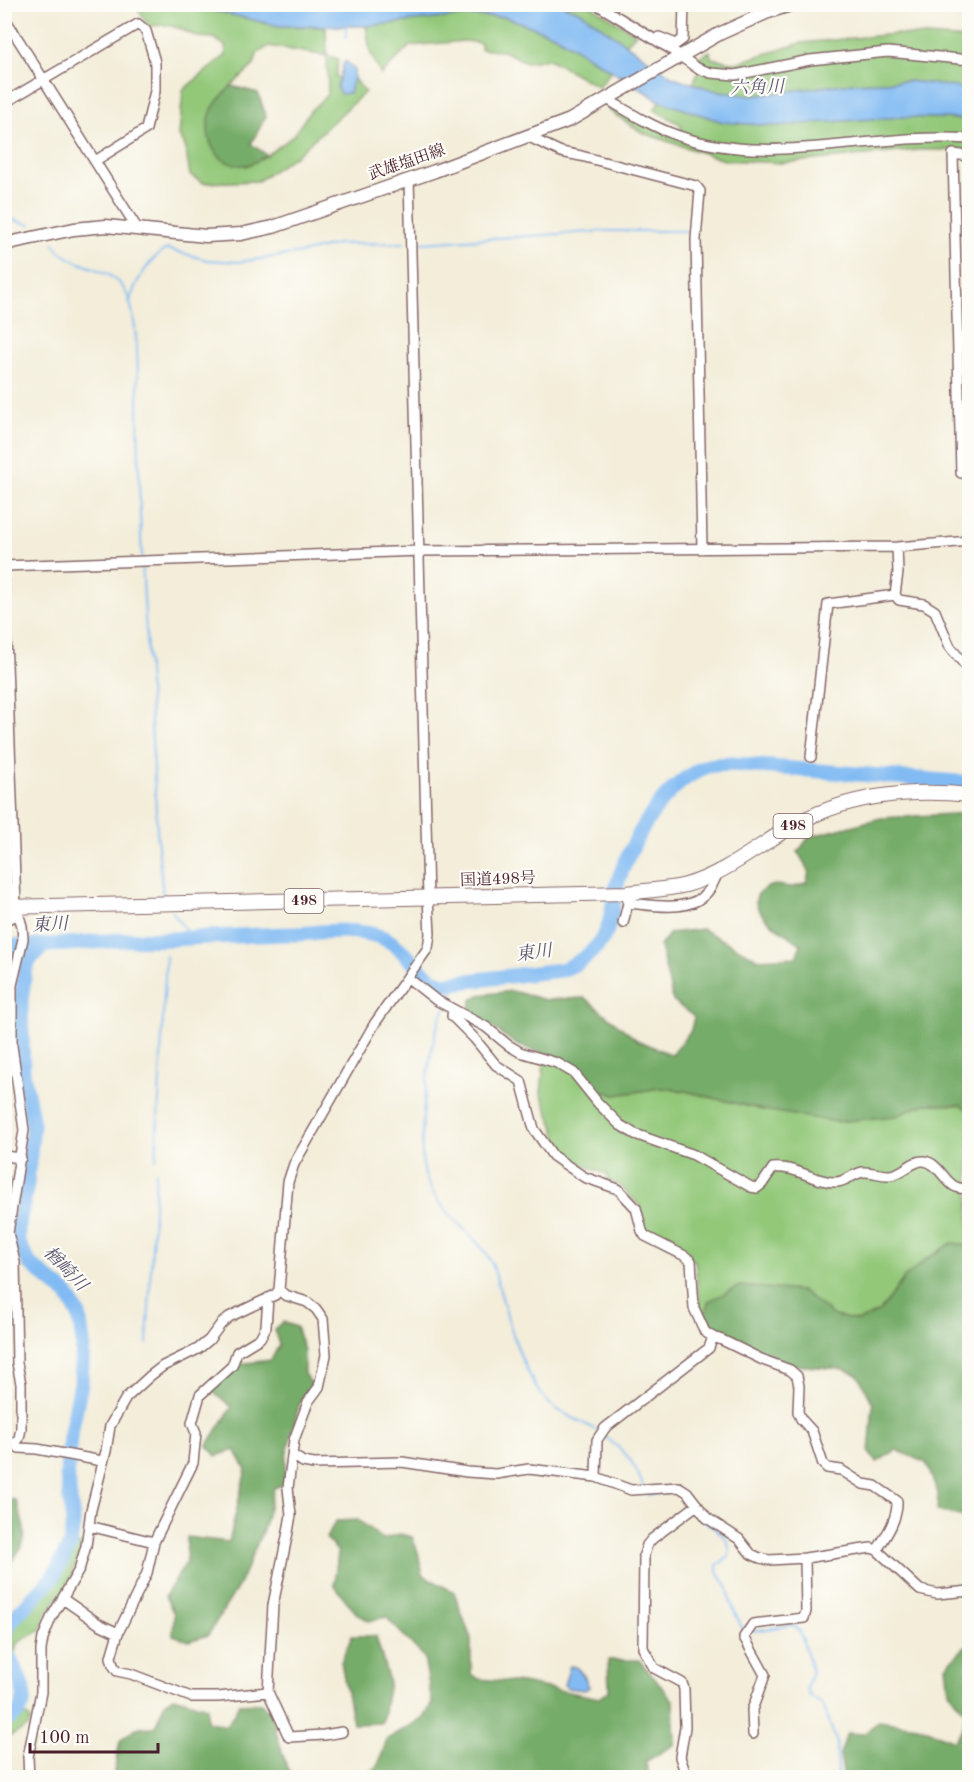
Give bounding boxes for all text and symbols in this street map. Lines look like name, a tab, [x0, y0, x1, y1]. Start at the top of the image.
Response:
water label: 六角川	[730, 76, 786, 98]
street label: 武雄塩田線	[366, 141, 447, 184]
road number: 498	[774, 814, 812, 838]
street label: 国道498号	[460, 869, 536, 889]
road number: 498	[284, 889, 324, 913]
water label: 東川	[31, 913, 70, 935]
water label: 東川	[515, 940, 555, 964]
water label: 楢崎川	[40, 1242, 93, 1296]
scale bar	[30, 1716, 158, 1754]
text: 100 m	[39, 1729, 90, 1747]

